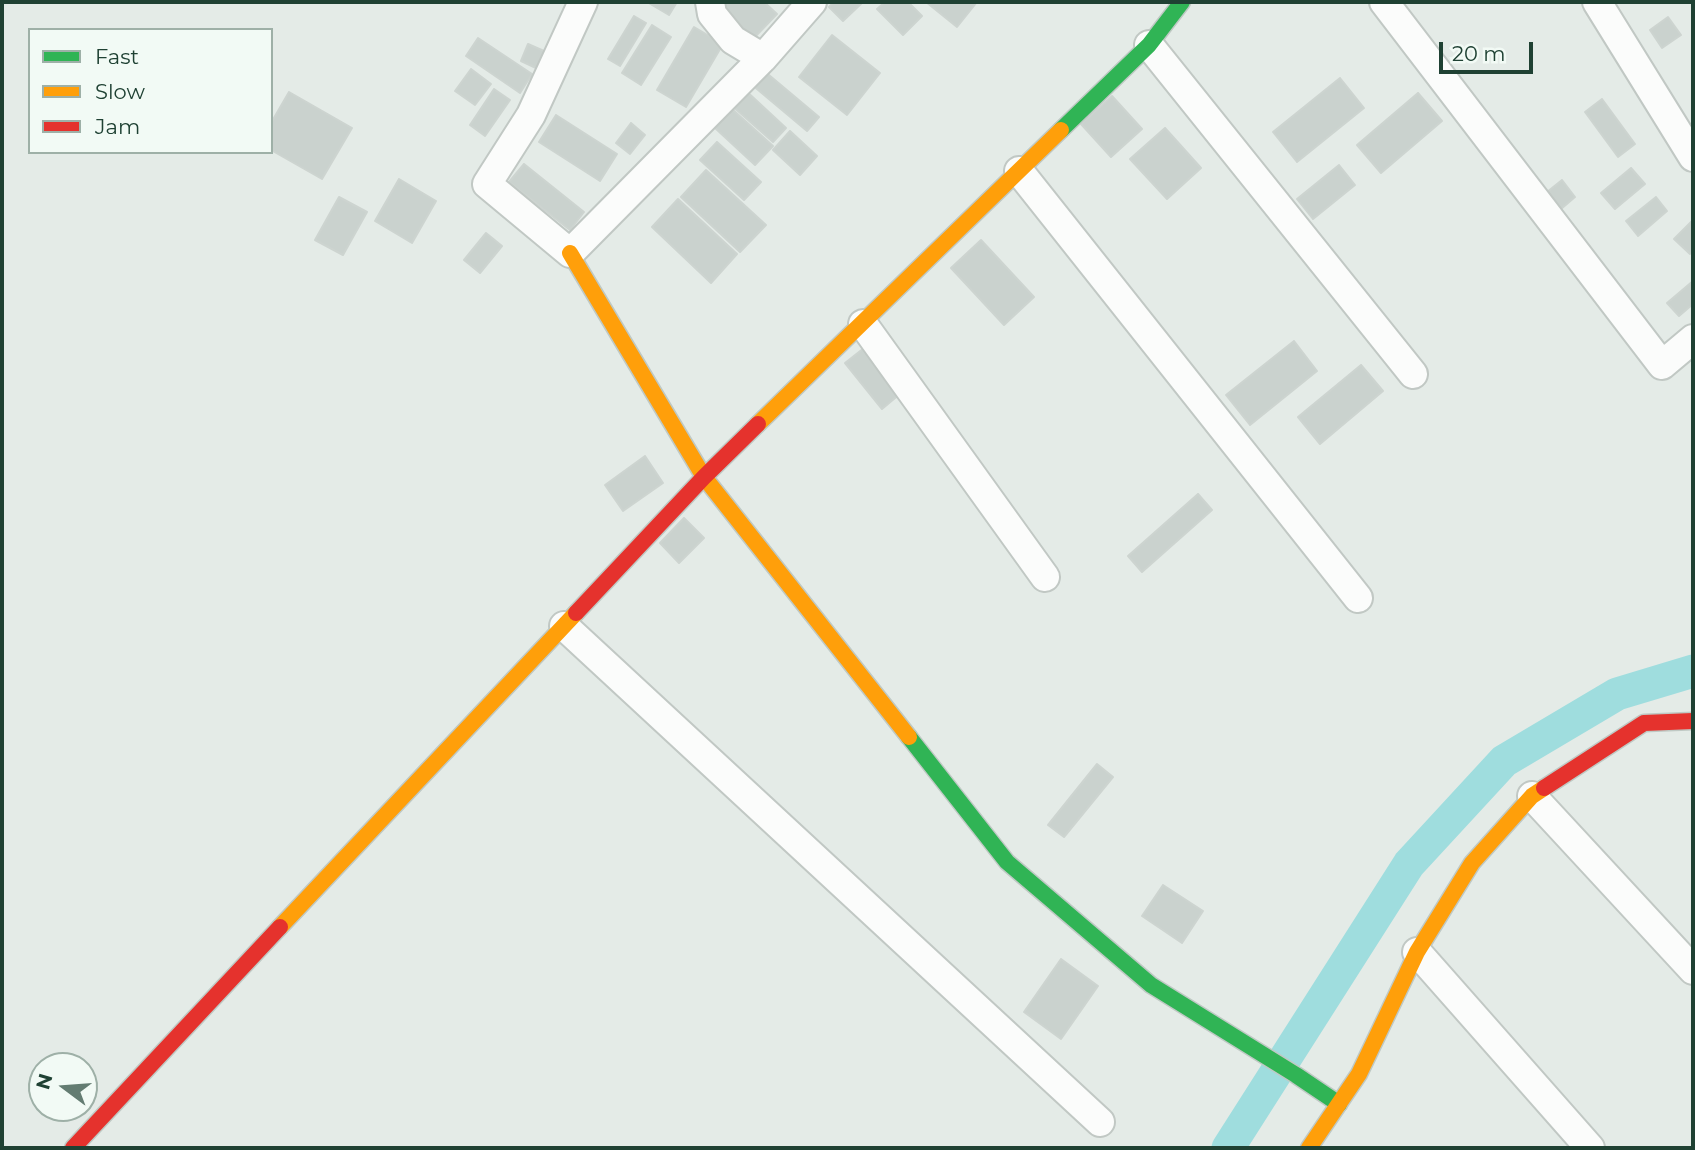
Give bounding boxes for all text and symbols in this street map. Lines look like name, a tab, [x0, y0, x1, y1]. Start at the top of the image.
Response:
legend	[28, 28, 273, 154]
scale bar	[1443, 28, 1538, 72]
text: 20 m	[1452, 41, 1506, 66]
text: Fast	[95, 44, 139, 69]
text: Slow	[95, 79, 145, 104]
text: Jam	[95, 114, 140, 139]
north arrow	[28, 1052, 98, 1122]
text: N	[31, 1071, 57, 1092]

